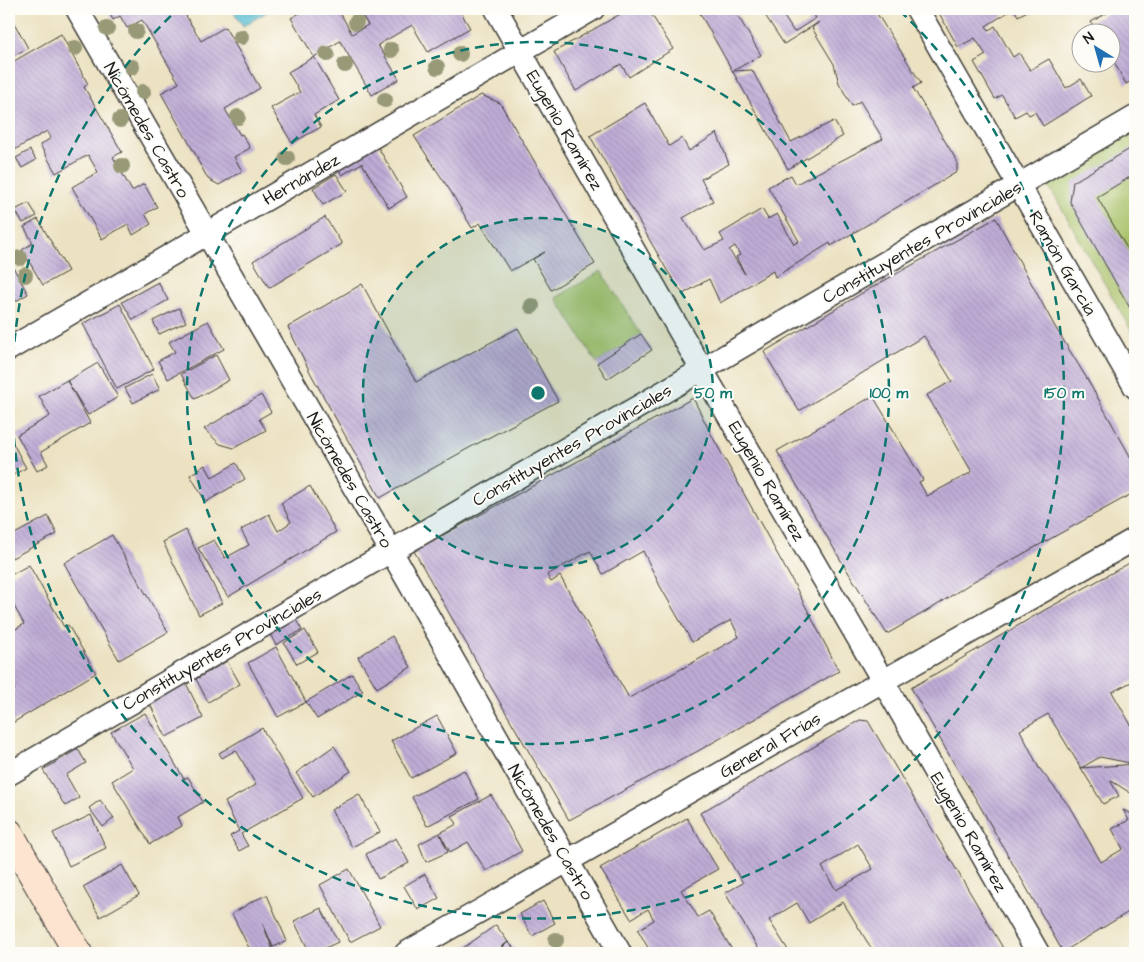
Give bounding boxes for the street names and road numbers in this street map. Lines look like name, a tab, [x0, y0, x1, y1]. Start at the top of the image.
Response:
street label: Nicómedes Castro	[98, 58, 196, 203]
street label: Eugenio Ramírez	[519, 65, 609, 196]
street label: Hernández	[258, 147, 345, 212]
street label: Constituyentes Provinciales	[818, 175, 1027, 311]
street label: Ramón García	[1022, 206, 1103, 320]
street label: Constituyentes Provinciales	[468, 378, 677, 514]
street label: Nicómedes Castro	[301, 408, 399, 553]
street label: Eugenio Ramírez	[721, 416, 811, 547]
street label: Constituyentes Provinciales	[118, 582, 327, 718]
street label: General Frías	[715, 706, 826, 785]
street label: Nicómedes Castro	[502, 760, 600, 905]
street label: Eugenio Ramírez	[923, 767, 1013, 898]

